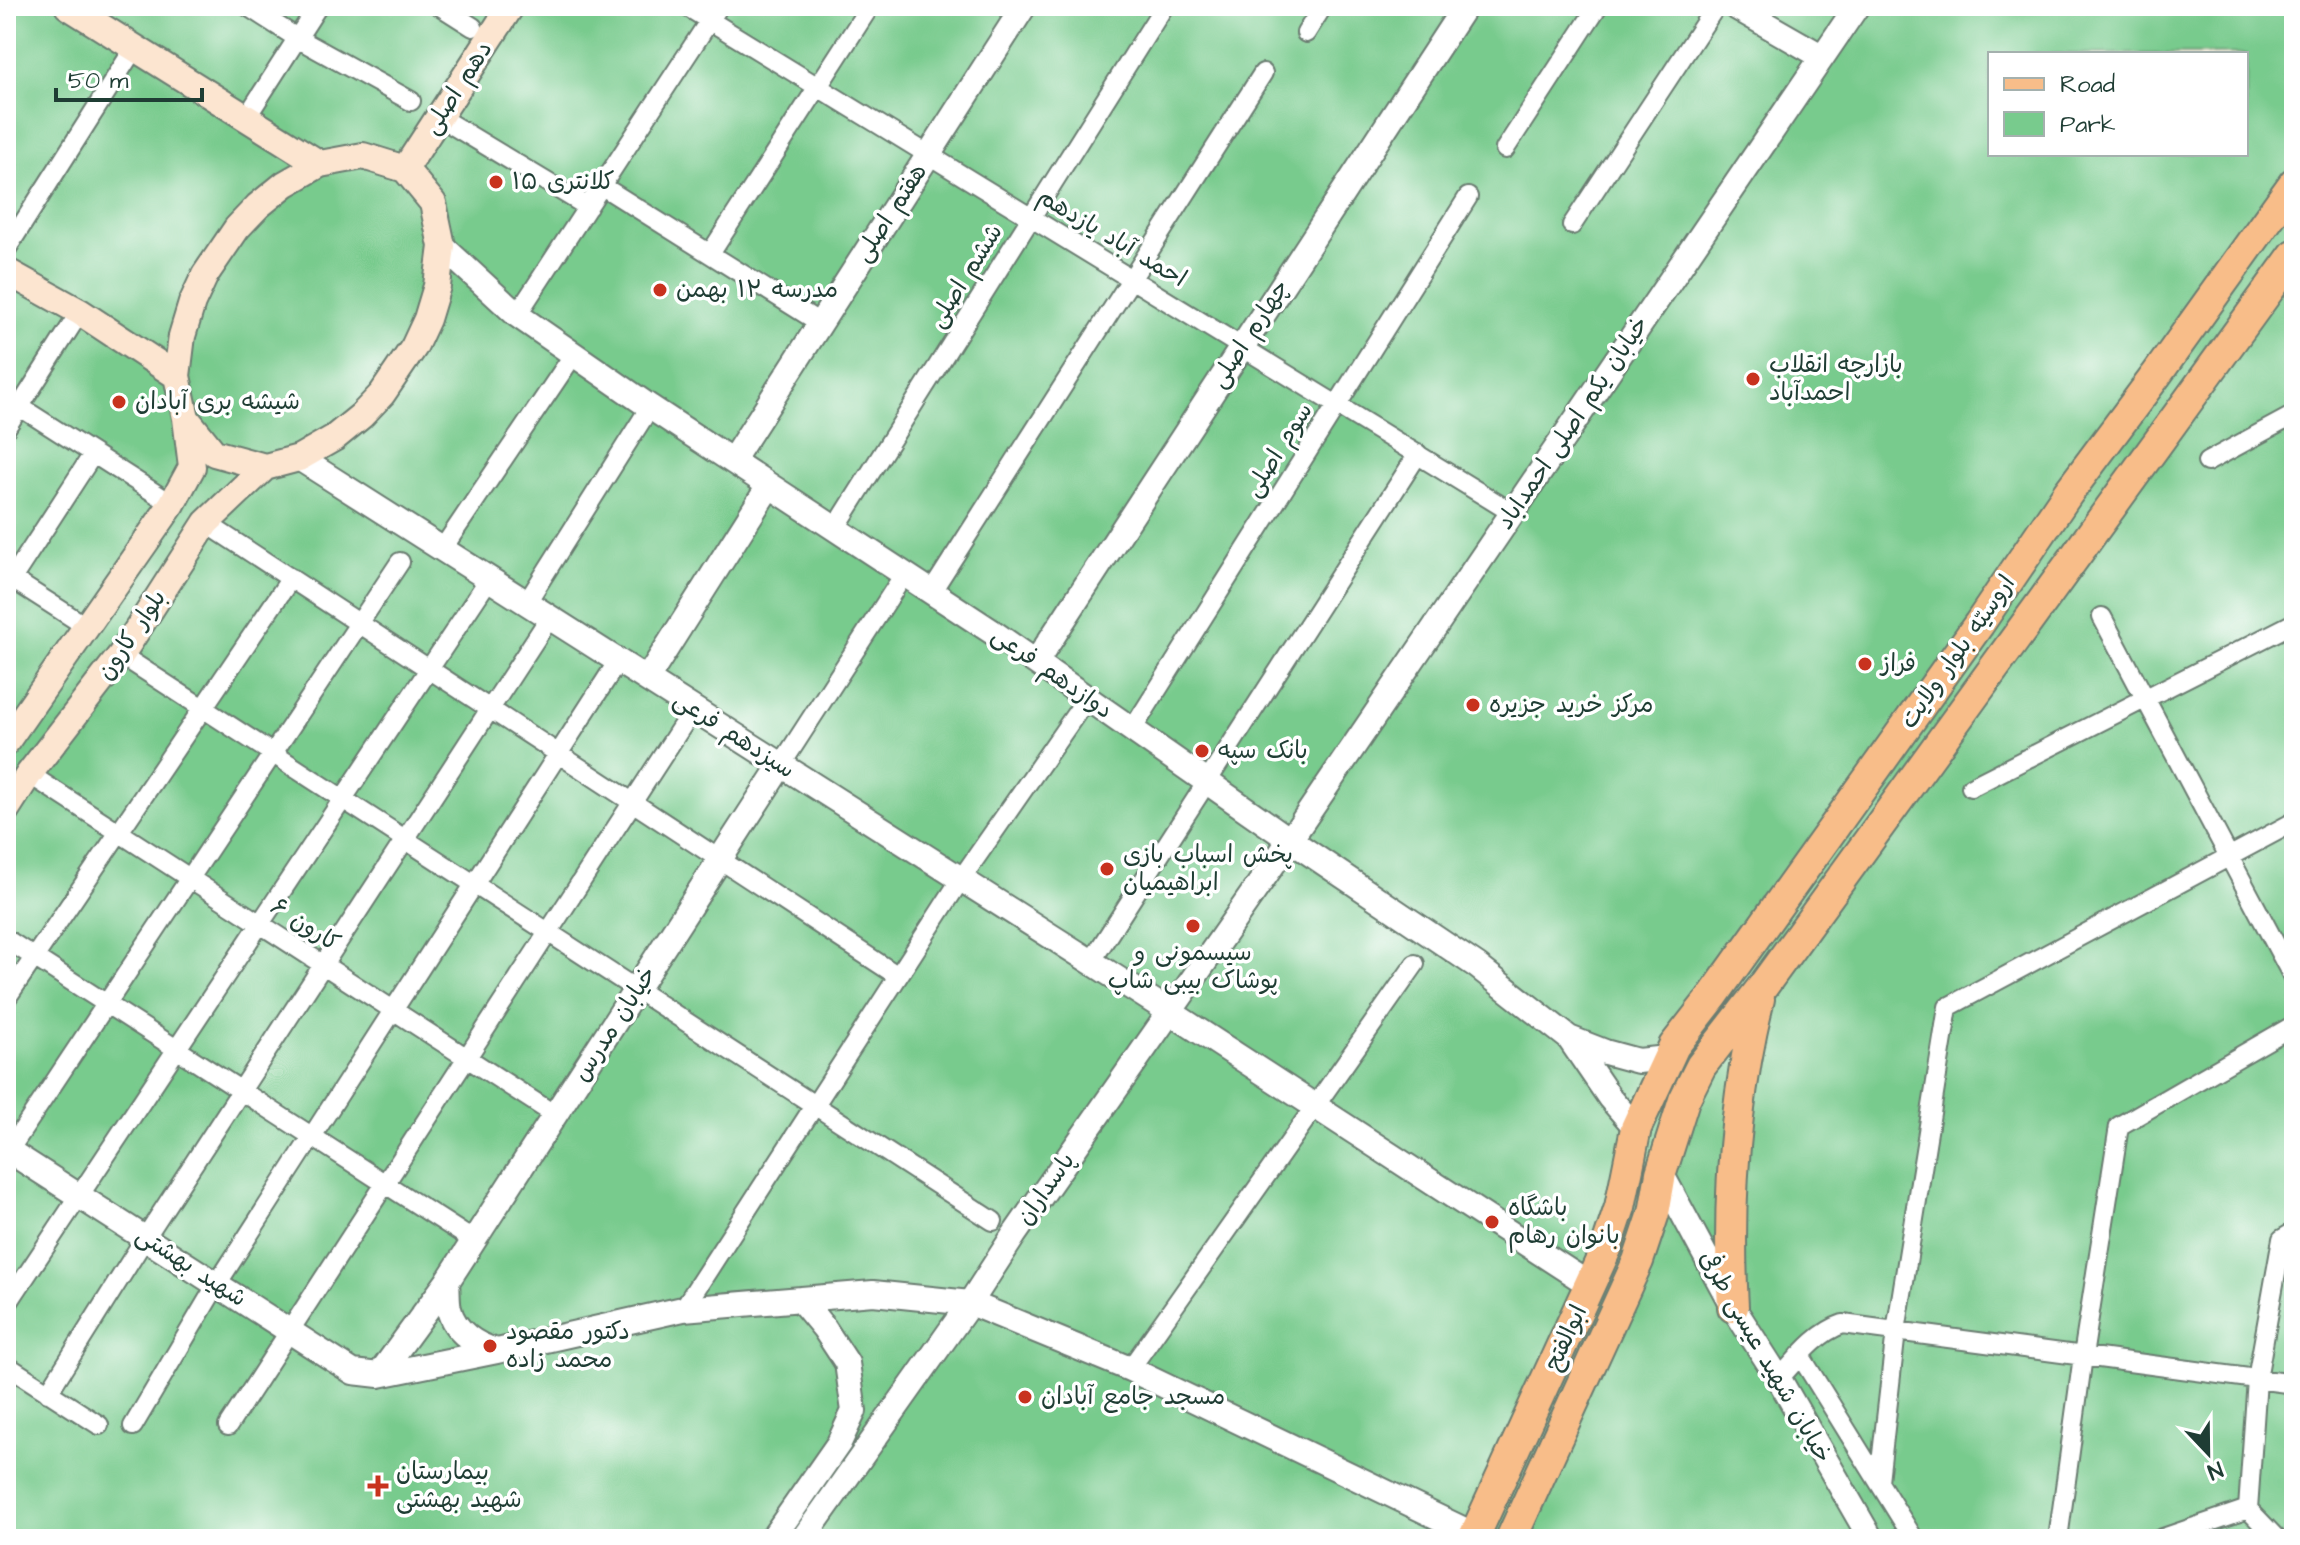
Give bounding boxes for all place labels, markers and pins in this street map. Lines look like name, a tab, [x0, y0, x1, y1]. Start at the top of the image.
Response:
place label: کلانتری ۱۵	[512, 165, 614, 199]
marker: کلانتری ۱۵	[487, 173, 505, 191]
place label: مدرسه ۱۲ بهمن	[676, 273, 838, 307]
marker: مدرسه ۱۲ بهمن	[651, 281, 669, 299]
place label: بازارچه انقلاب احمدآباد	[1769, 348, 1903, 410]
marker: بازارچه انقلاب احمدآباد	[1744, 370, 1762, 388]
place label: شیشه بری آبادان	[135, 385, 300, 419]
marker: شیشه بری آبادان	[110, 393, 128, 411]
place label: فراز	[1879, 647, 1916, 681]
marker: فراز	[1856, 655, 1874, 673]
place label: مرکز خرید جزیره	[1489, 688, 1653, 722]
marker: مرکز خرید جزیره	[1464, 696, 1482, 714]
place label: بانک سپه	[1218, 734, 1308, 768]
marker: بانک سپه	[1193, 742, 1211, 760]
place label: پخش اسباب بازی ابراهیمیان	[1123, 838, 1293, 900]
marker: پخش اسباب بازی ابراهیمیان	[1098, 860, 1116, 878]
marker: سیسمونی و پوشاک بیبی شاپ	[1184, 917, 1202, 935]
place label: سیسمونی و پوشاک بیبی شاپ	[1108, 936, 1278, 998]
place label: باشگاه بانوان رهام	[1508, 1191, 1620, 1253]
marker: باشگاه بانوان رهام	[1483, 1213, 1501, 1231]
place label: دكتور مقصود محمد زاده	[506, 1315, 630, 1377]
marker: دكتور مقصود محمد زاده	[481, 1337, 499, 1355]
place label: مسجد جامع آبادان	[1041, 1380, 1225, 1414]
marker: مسجد جامع آبادان	[1016, 1388, 1034, 1406]
place label: بیمارستان شهید بهشتی	[396, 1455, 522, 1517]
marker: بیمارستان شهید بهشتی	[367, 1475, 389, 1497]

